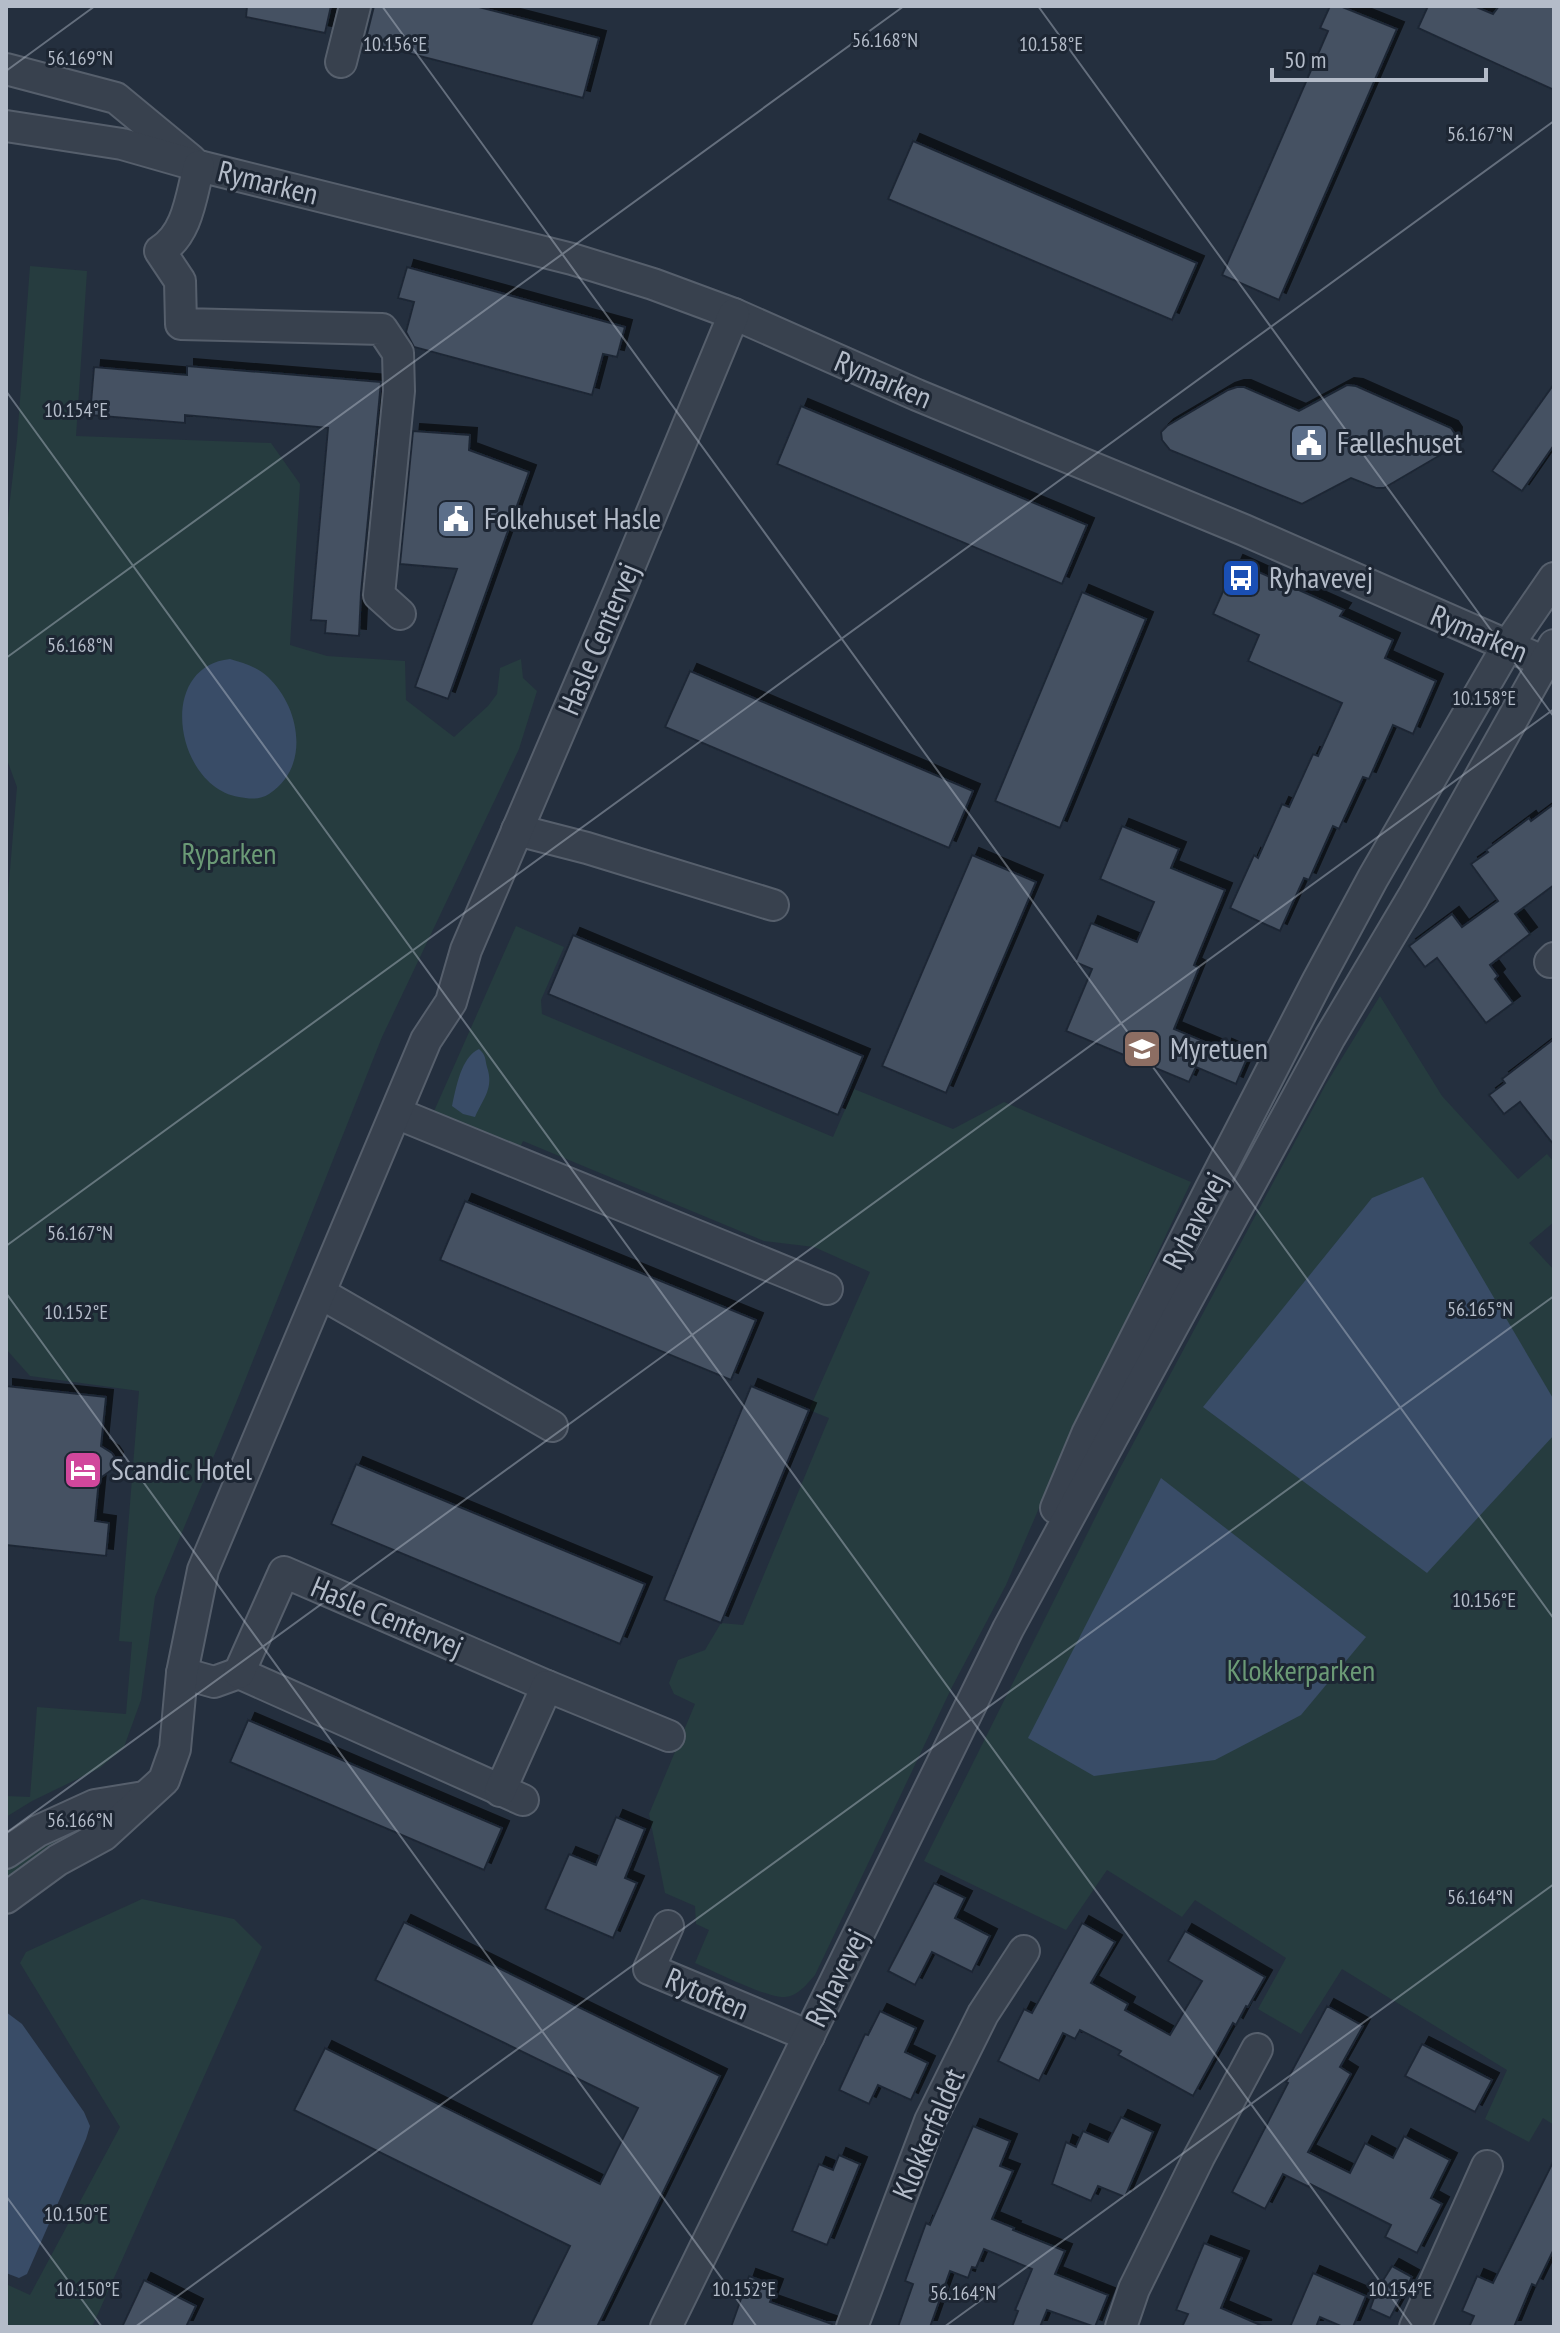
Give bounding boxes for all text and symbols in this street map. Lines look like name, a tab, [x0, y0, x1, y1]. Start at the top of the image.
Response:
text: 56.168°N	[852, 27, 918, 53]
text: 10.156°E	[363, 31, 427, 57]
text: 10.158°E	[1019, 31, 1083, 57]
scale bar	[1272, 32, 1486, 82]
text: 50 m	[1284, 44, 1326, 75]
text: 56.169°N	[47, 45, 113, 71]
text: 56.167°N	[1447, 121, 1513, 147]
street label: Rymarken	[214, 150, 322, 213]
street label: Rymarken	[829, 341, 938, 416]
text: 10.154°E	[44, 397, 108, 423]
public building icon: Fælleshuset	[1288, 422, 1330, 464]
place label: Fælleshuset	[1337, 422, 1463, 461]
public building icon: Folkehuset Hasle	[435, 498, 477, 540]
place label: Folkehuset Hasle	[484, 498, 661, 537]
street label: Hasle Centervej	[548, 556, 647, 720]
bus stop icon: Ryhavevej	[1220, 557, 1262, 599]
place label: Ryhavevej	[1269, 557, 1373, 596]
street label: Rymarken	[1425, 595, 1534, 670]
text: 56.168°N	[47, 632, 113, 658]
text: 10.158°E	[1452, 685, 1516, 711]
park label: Ryparken	[181, 833, 277, 872]
school or university icon: Myretuen	[1121, 1028, 1163, 1070]
place label: Myretuen	[1170, 1028, 1268, 1067]
street label: Ryhavevej	[1153, 1165, 1235, 1276]
text: 56.167°N	[47, 1220, 113, 1246]
text: 56.165°N	[1447, 1296, 1513, 1322]
text: 10.152°E	[44, 1299, 108, 1325]
hotel icon: Scandic Hotel	[62, 1449, 104, 1491]
place label: Scandic Hotel	[111, 1449, 252, 1488]
street label: Hasle Centervej	[306, 1566, 470, 1665]
text: 10.156°E	[1452, 1587, 1516, 1613]
park label: Klokkerparken	[1227, 1650, 1375, 1689]
text: 56.166°N	[47, 1807, 113, 1833]
text: 56.164°N	[1447, 1884, 1513, 1910]
street label: Ryhavevej	[795, 1922, 876, 2033]
street label: Rytoften	[660, 1958, 755, 2027]
street label: Klokkerfaldet	[883, 2061, 973, 2205]
text: 10.150°E	[44, 2201, 108, 2227]
text: 10.150°E	[56, 2276, 120, 2302]
text: 10.152°E	[712, 2276, 776, 2302]
text: 10.154°E	[1368, 2276, 1432, 2302]
text: 56.164°N	[930, 2280, 996, 2306]

